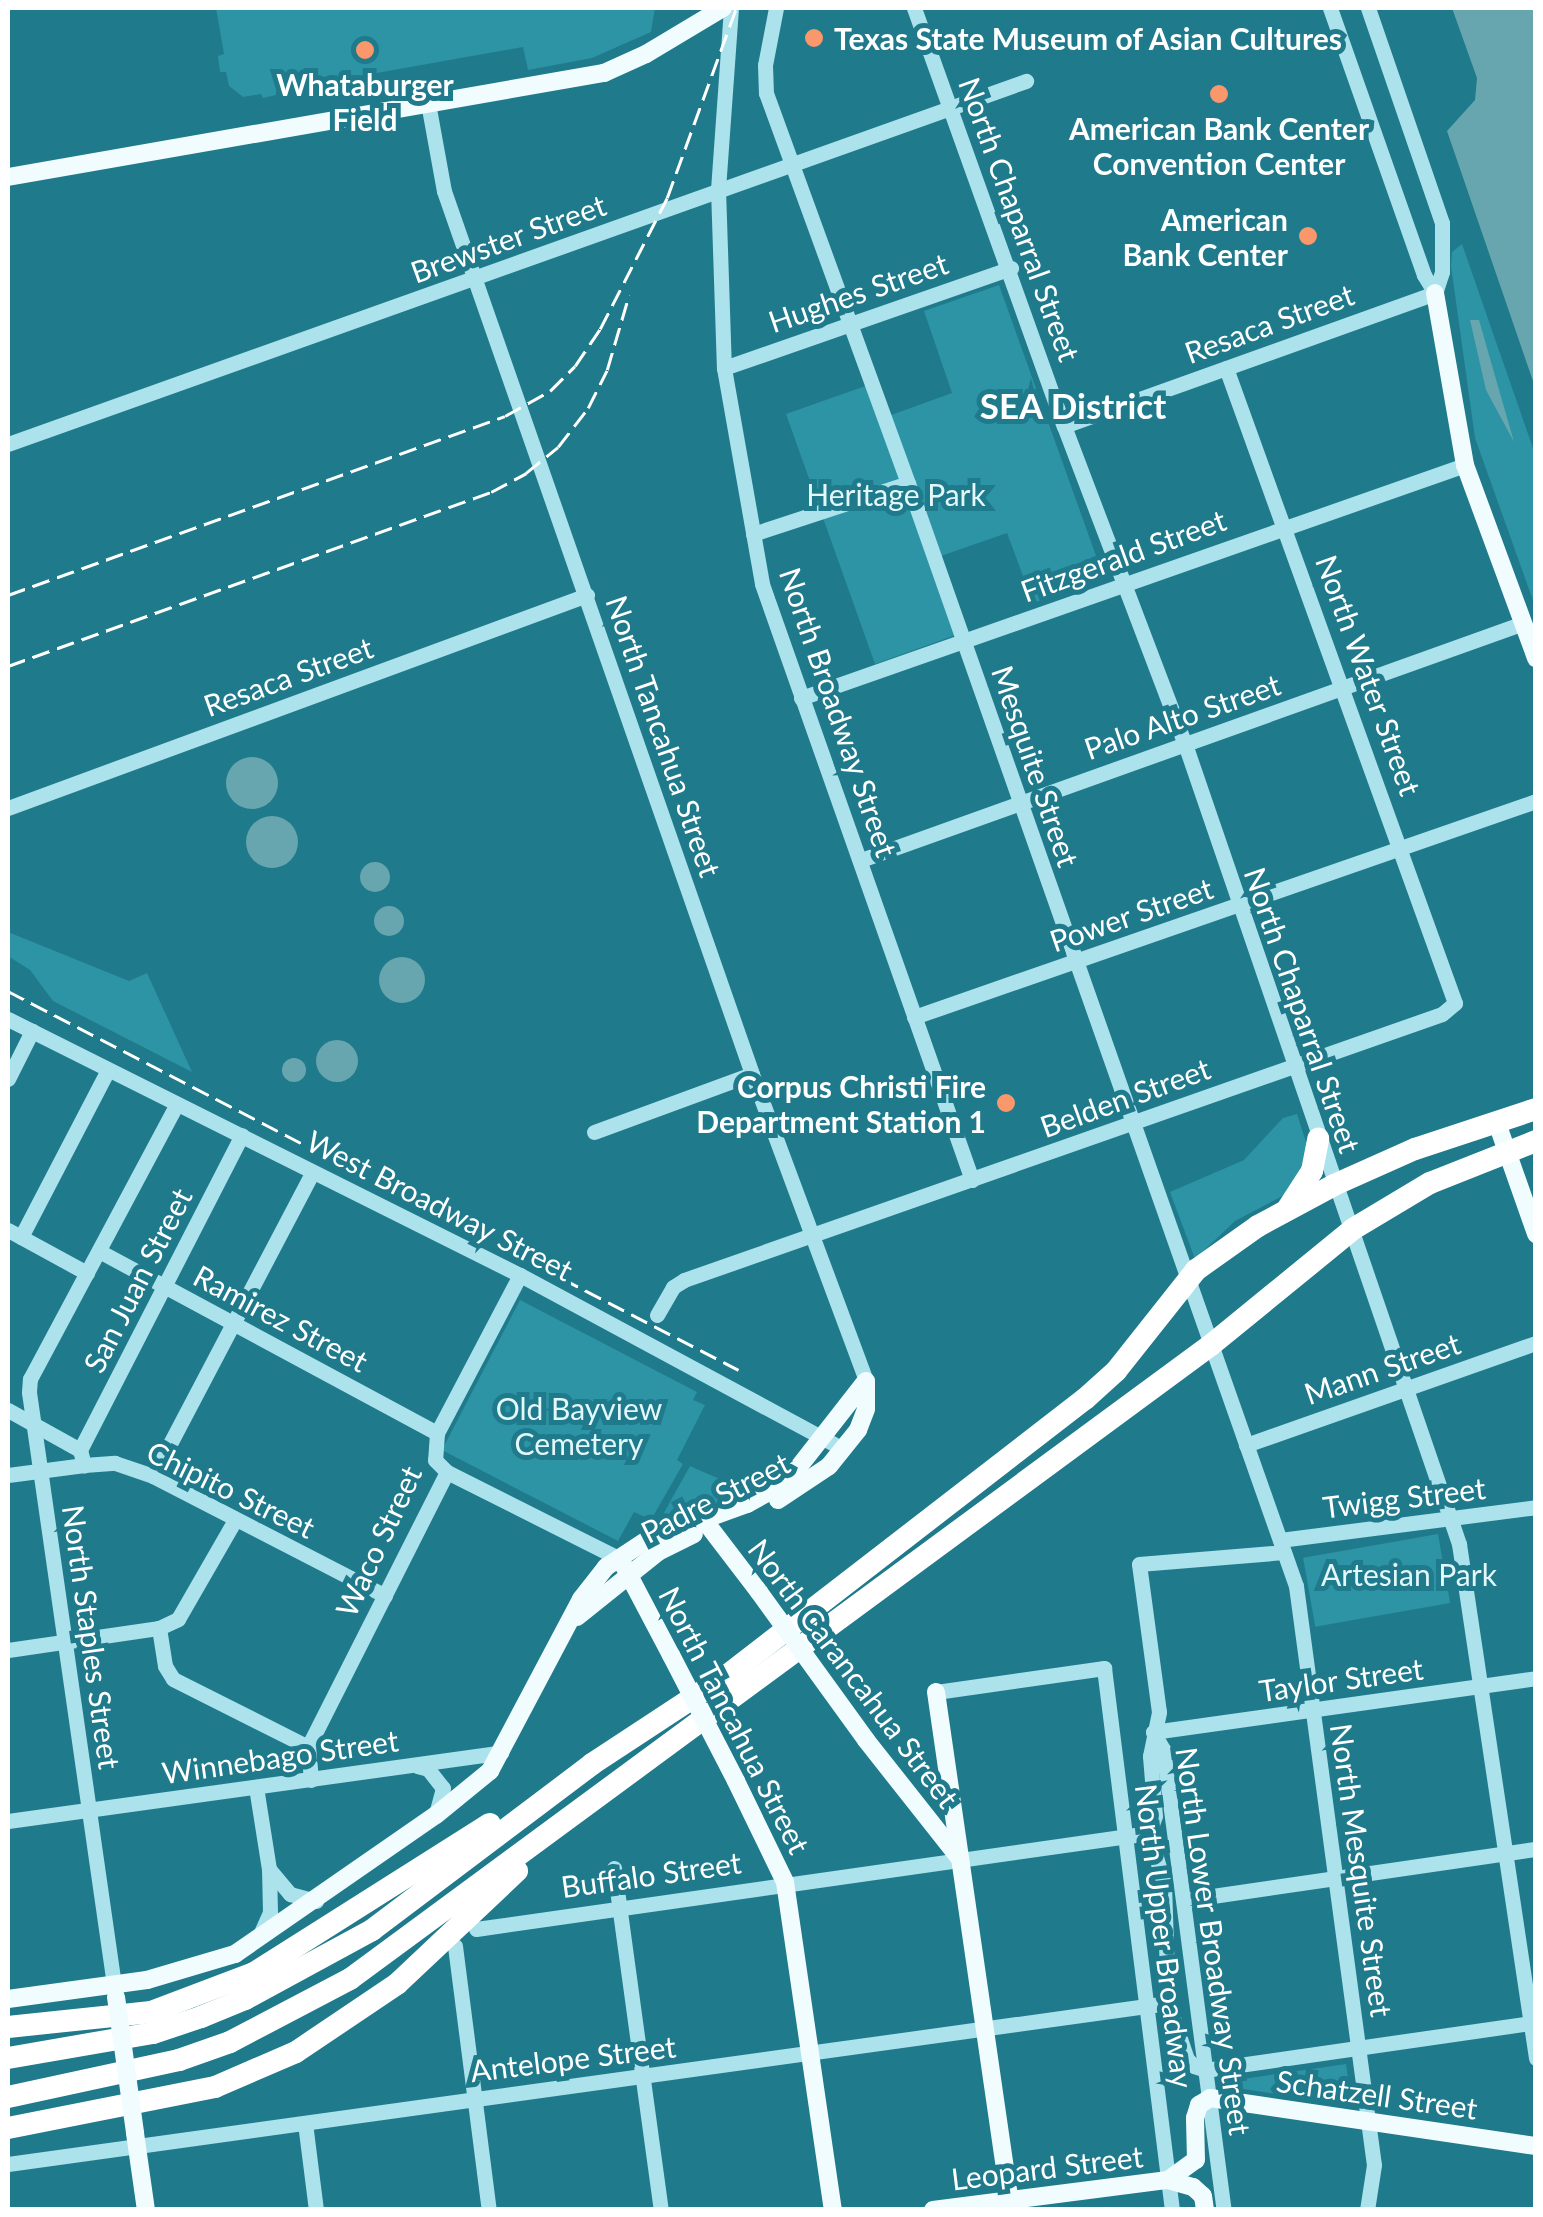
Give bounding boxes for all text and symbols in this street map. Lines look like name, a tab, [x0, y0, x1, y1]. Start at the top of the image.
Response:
place label: Texas State Museum of Asian Cultures	[834, 20, 1343, 56]
marker: Texas State Museum of Asian Cultures	[803, 27, 825, 49]
marker: Whataburger Field	[354, 39, 376, 61]
place label: Whataburger Field	[276, 66, 454, 136]
street label: North Chaparral Street	[952, 72, 1088, 366]
marker: American Bank Center Convention Center	[1208, 83, 1230, 105]
place label: American Bank Center Convention Center	[1069, 110, 1369, 180]
street label: Brewster Street	[405, 186, 611, 290]
place label: American Bank Center	[1123, 201, 1288, 272]
marker: American Bank Center	[1297, 225, 1319, 247]
street label: Hughes Street	[764, 245, 952, 339]
street label: Resaca Street	[1179, 276, 1359, 370]
district label: SEA District	[979, 384, 1167, 426]
park label: Heritage Park	[806, 476, 986, 512]
street label: Fitzgerald Street	[1015, 501, 1231, 609]
street label: North Water Street	[1309, 550, 1429, 800]
street label: North Broadway Street	[773, 563, 905, 861]
street label: North Tancahua Street	[599, 590, 729, 882]
street label: Resaca Street	[198, 629, 378, 723]
street label: Mesquite Street	[985, 661, 1087, 871]
street label: Palo Alto Street	[1079, 665, 1285, 767]
street label: North Chaparral Street	[1237, 863, 1369, 1157]
street label: Power Street	[1044, 869, 1218, 959]
street label: Belden Street	[1035, 1050, 1215, 1144]
place label: Corpus Christi Fire Department Station 1	[696, 1068, 986, 1138]
marker: Corpus Christi Fire Department Station 1	[995, 1092, 1017, 1114]
street label: West Broadway Street	[300, 1122, 580, 1288]
street label: San Juan Street	[75, 1182, 199, 1378]
street label: Ramirez Street	[188, 1257, 374, 1379]
street label: Mann Street	[1299, 1325, 1465, 1411]
park label: Old Bayview Cemetery	[496, 1390, 662, 1460]
street label: Chipito Street	[141, 1433, 321, 1545]
street label: Padre Street	[635, 1444, 795, 1550]
street label: Waco Street	[327, 1460, 429, 1622]
street label: Twigg Street	[1321, 1469, 1487, 1525]
street label: North Staples Street	[56, 1503, 128, 1771]
street label: North Carancahua Street	[741, 1532, 967, 1814]
park label: Artesian Park	[1321, 1556, 1497, 1592]
street label: North Tancahua Street	[652, 1580, 818, 1860]
street label: Taylor Street	[1256, 1650, 1426, 1708]
street label: North Mesquite Street	[1324, 1721, 1400, 2019]
street label: Winnebago Street	[160, 1722, 400, 1790]
street label: North Lower Broadway Street	[1169, 1744, 1259, 2138]
street label: North Upper Broadway	[1128, 1782, 1202, 2090]
street label: Buffalo Street	[559, 1844, 743, 1904]
street label: Antelope Street	[468, 2028, 678, 2088]
street label: Schatzell Street	[1274, 2062, 1480, 2126]
street label: Leopard Street	[949, 2137, 1145, 2197]

